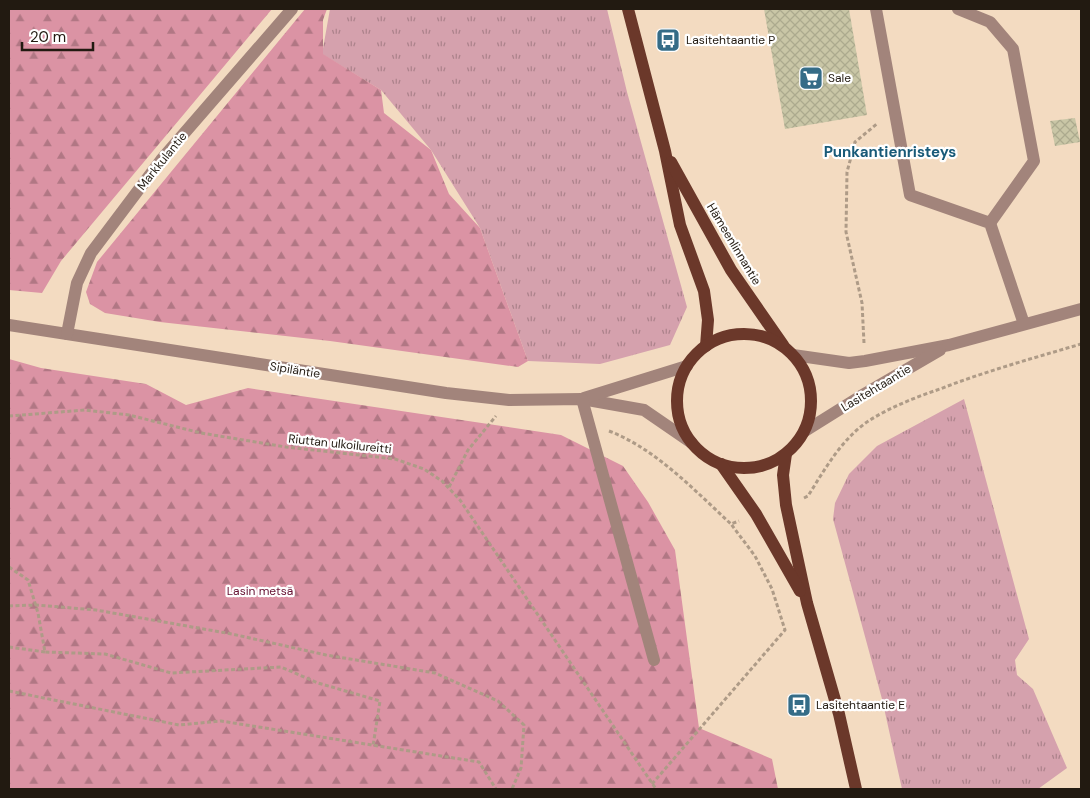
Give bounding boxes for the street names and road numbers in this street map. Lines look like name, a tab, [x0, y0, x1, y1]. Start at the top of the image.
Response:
street label: Markkulantie	[134, 128, 191, 193]
street label: Hämeenlinnantie	[703, 200, 765, 288]
street label: Sipiläntie	[269, 358, 321, 382]
street label: Lasitehtaantie	[838, 361, 914, 415]
street label: Riuttan ulkoilureitti	[288, 431, 393, 457]

